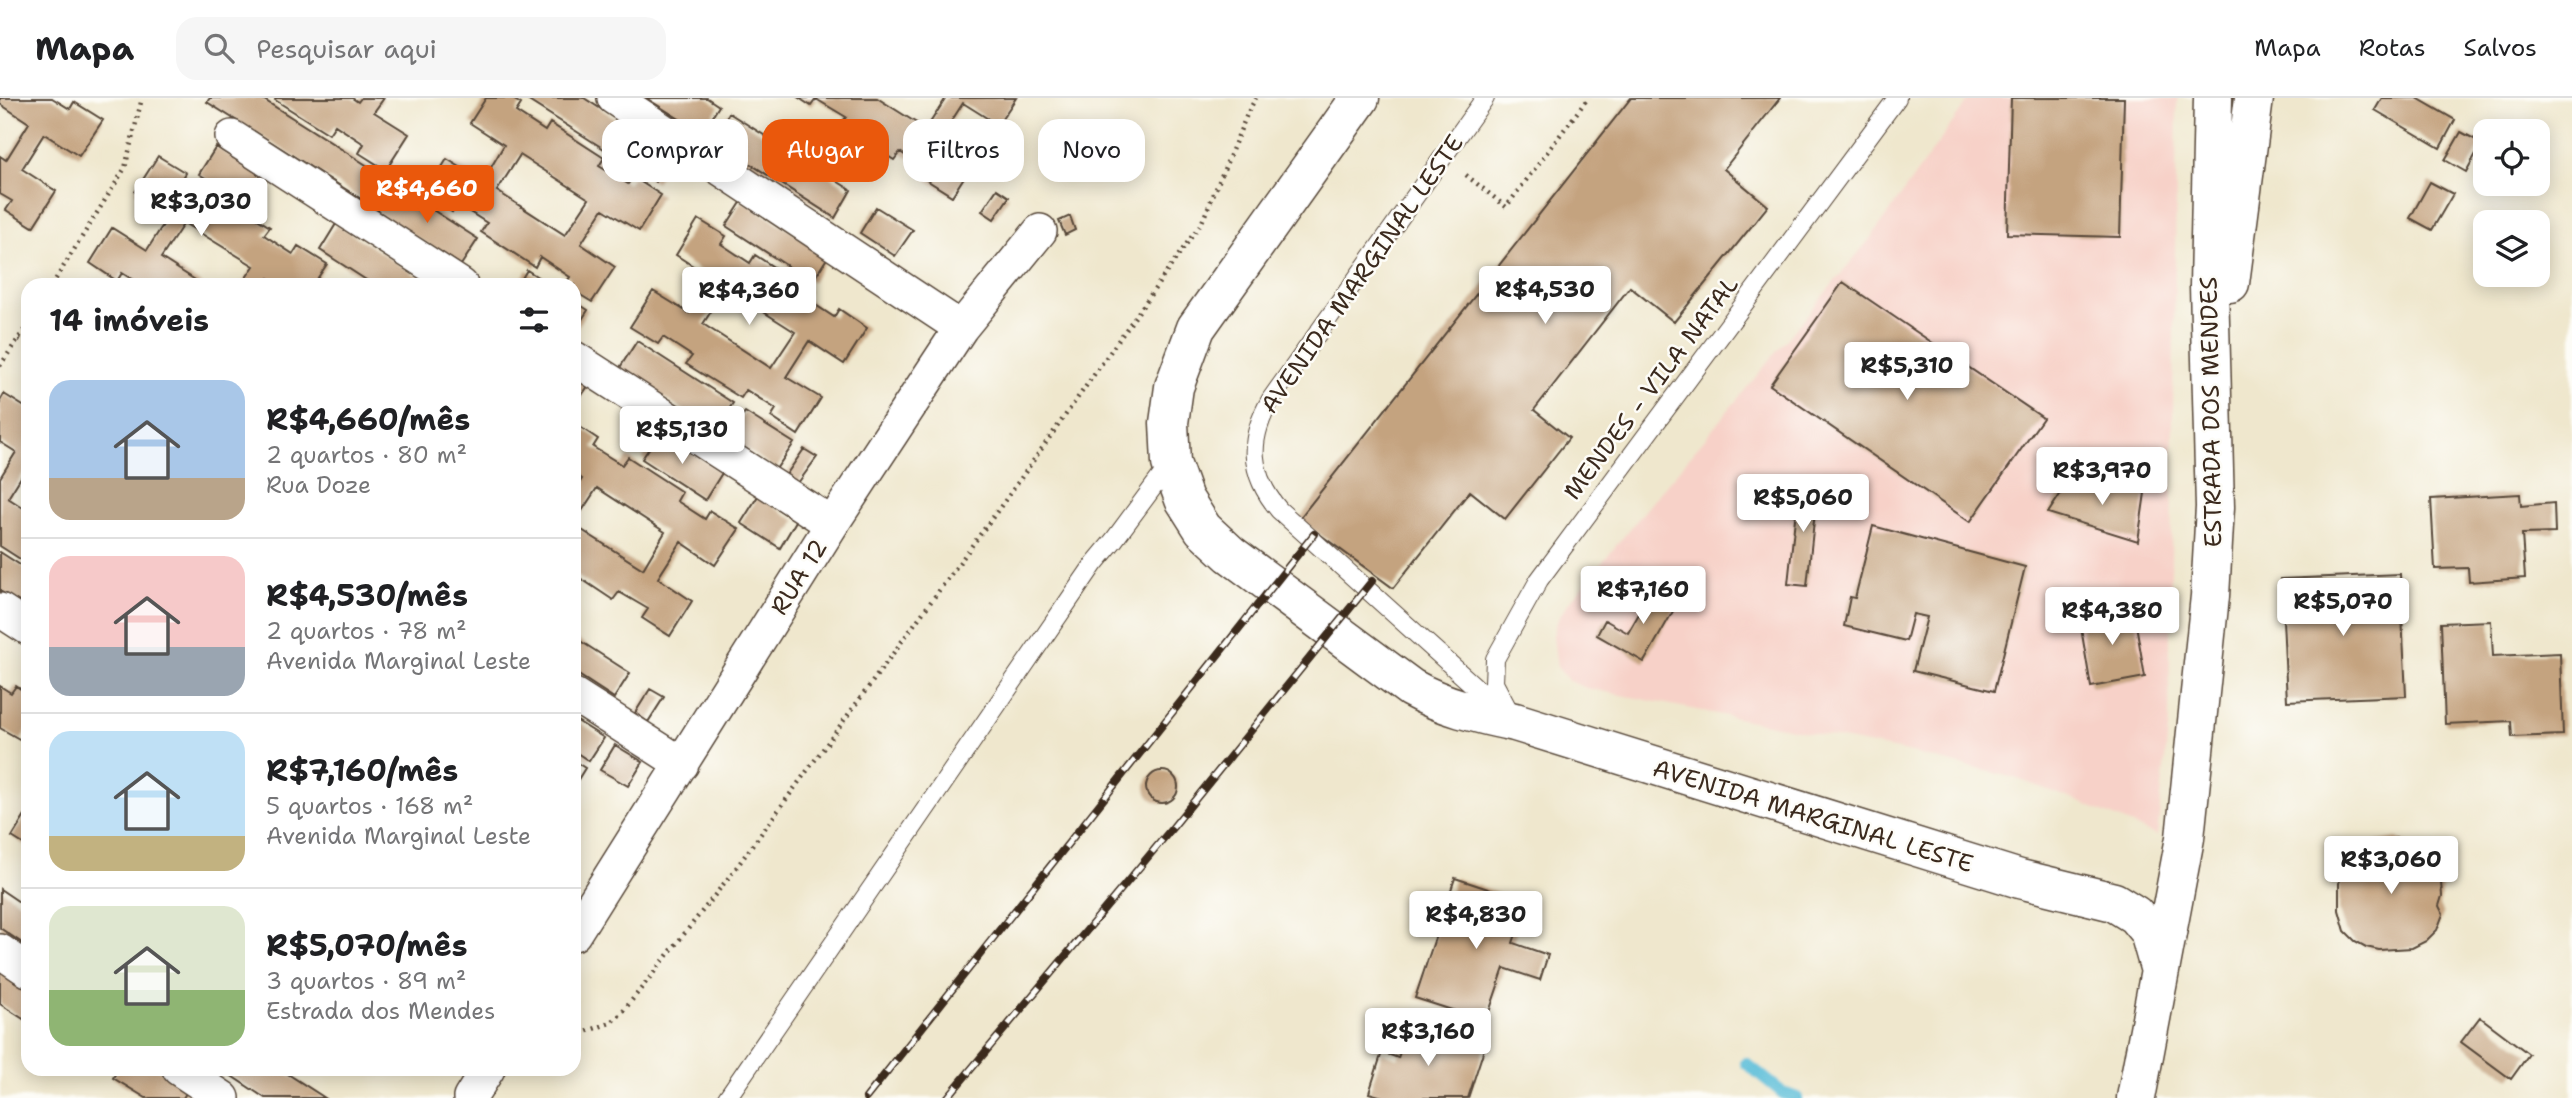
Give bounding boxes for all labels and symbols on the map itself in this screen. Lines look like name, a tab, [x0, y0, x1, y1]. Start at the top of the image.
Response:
street label: AVENIDA MARGINAL LESTE	[1253, 128, 1471, 420]
pin: R$4,660	[362, 166, 492, 225]
pin: R$3,030	[136, 178, 266, 238]
pin: R$4,530	[1480, 266, 1610, 326]
pin: R$4,360	[684, 268, 814, 327]
street label: MENDES - VILA NATAL	[1556, 270, 1746, 506]
street label: ESTRADA DOS MENDES	[2193, 276, 2229, 548]
pin: R$5,310	[1842, 342, 1972, 402]
pin: R$5,130	[617, 406, 747, 466]
pin: R$3,970	[2037, 448, 2167, 507]
pin: R$5,060	[1738, 474, 1868, 534]
street label: RUA 12	[763, 533, 835, 621]
pin: R$7,160	[1578, 566, 1708, 626]
pin: R$5,070	[2278, 578, 2408, 638]
pin: R$4,380	[2047, 588, 2177, 647]
street label: AVENIDA MARGINAL LESTE	[1649, 752, 1977, 880]
pin: R$3,060	[2326, 836, 2456, 896]
pin: R$4,830	[1411, 892, 1541, 951]
pin: R$3,160	[1363, 1009, 1493, 1068]

